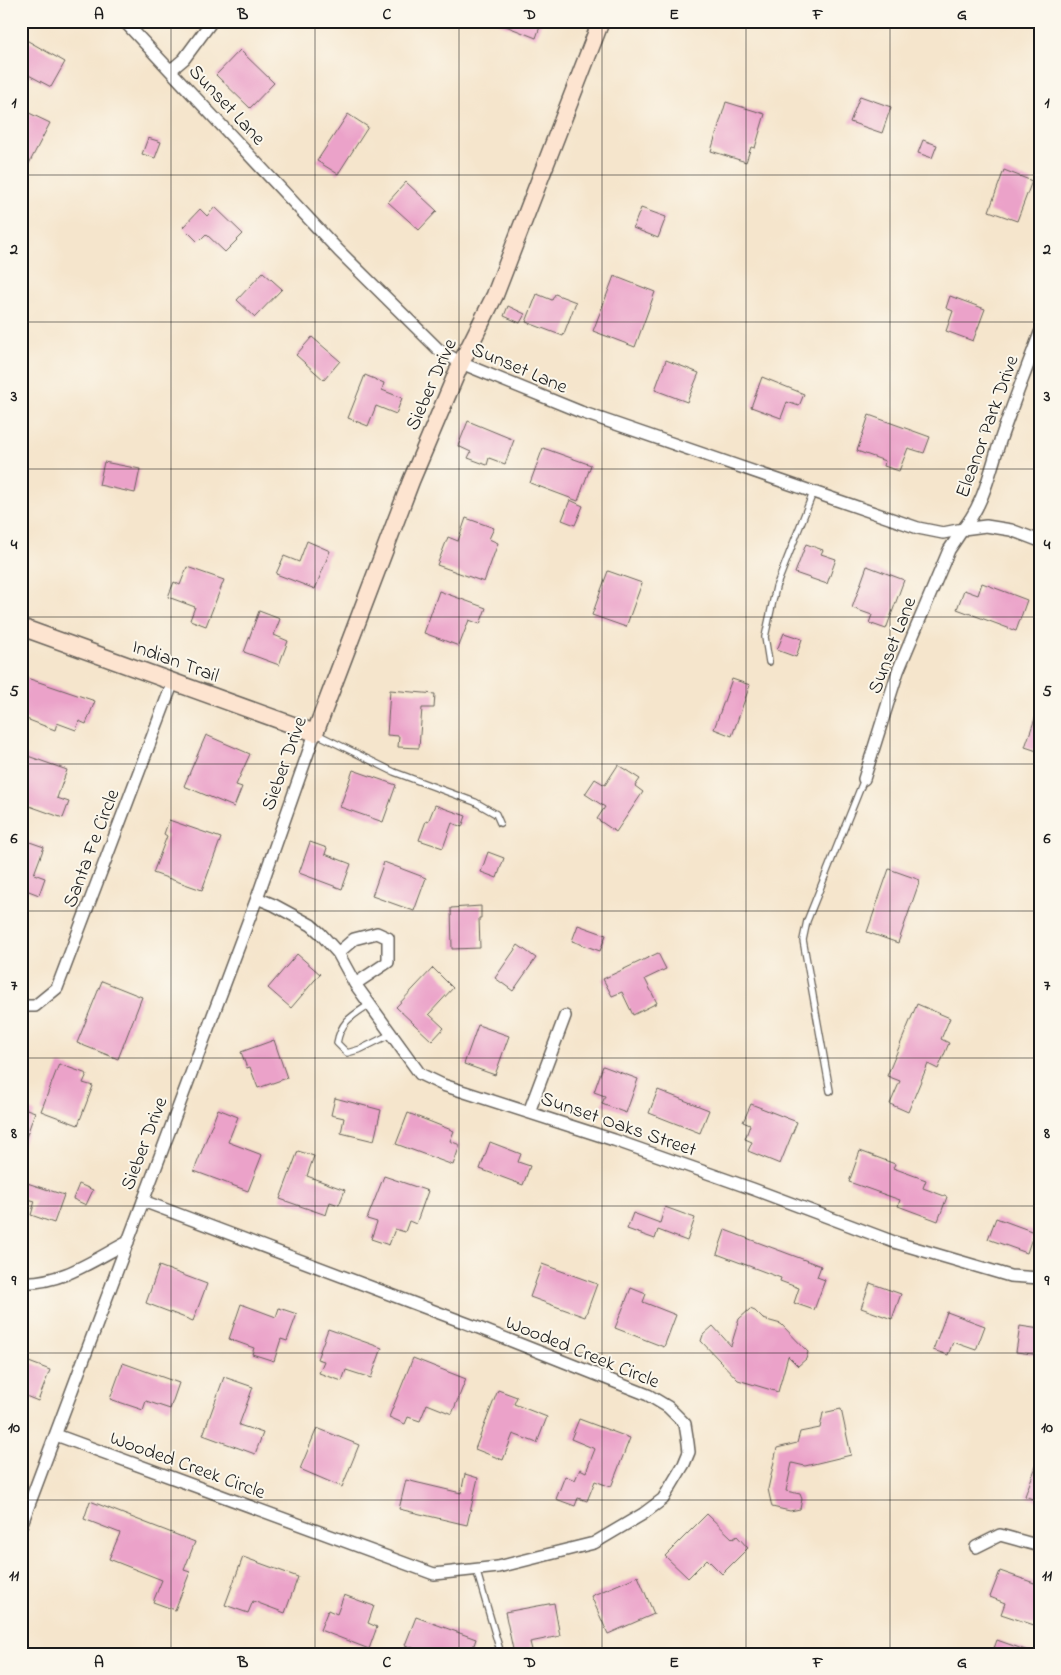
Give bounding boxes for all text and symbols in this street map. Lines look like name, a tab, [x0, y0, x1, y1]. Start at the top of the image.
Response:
text: A	[94, 3, 104, 27]
text: B	[237, 3, 249, 27]
text: C	[383, 3, 392, 27]
text: D	[523, 3, 536, 27]
text: E	[669, 3, 679, 27]
text: F	[812, 3, 824, 27]
text: G	[957, 3, 967, 27]
street label: Sunset Lane	[181, 59, 272, 153]
text: 1	[11, 91, 17, 115]
text: 1	[1044, 91, 1050, 115]
text: 2	[9, 238, 18, 262]
text: 2	[1042, 238, 1051, 262]
street label: Sieber Drive	[399, 334, 465, 436]
street label: Sunset Lane	[466, 336, 572, 403]
street label: Eleanor Park Drive	[949, 352, 1028, 502]
text: 3	[10, 385, 18, 409]
text: 3	[1043, 385, 1051, 409]
text: 4	[10, 533, 18, 557]
text: 4	[1043, 533, 1051, 557]
street label: Sunset Lane	[862, 593, 925, 699]
street label: Indian Trail	[128, 633, 223, 691]
text: 5	[9, 680, 19, 704]
text: 5	[1042, 680, 1052, 704]
street label: Sieber Drive	[255, 713, 316, 815]
street label: Santa Fe Circle	[56, 785, 128, 912]
text: 6	[9, 827, 18, 851]
text: 6	[1042, 827, 1051, 851]
text: 7	[11, 974, 18, 998]
text: 7	[1044, 974, 1051, 998]
street label: Sunset Oaks Street	[536, 1085, 700, 1166]
street label: Sieber Drive	[114, 1093, 176, 1195]
text: 8	[10, 1122, 17, 1146]
text: 8	[1043, 1122, 1050, 1146]
text: 9	[11, 1269, 17, 1293]
text: 9	[1044, 1269, 1050, 1293]
street label: Wooded Creek Circle	[501, 1309, 663, 1397]
text: 10	[8, 1416, 20, 1440]
text: 10	[1041, 1416, 1053, 1440]
street label: Wooded Creek Circle	[105, 1425, 269, 1508]
text: 11	[9, 1564, 20, 1588]
text: 11	[1042, 1564, 1053, 1588]
text: A	[94, 1651, 104, 1675]
text: B	[237, 1651, 249, 1675]
text: C	[383, 1651, 392, 1675]
text: D	[523, 1651, 536, 1675]
text: E	[669, 1651, 679, 1675]
text: F	[812, 1651, 824, 1675]
text: G	[957, 1651, 967, 1675]

